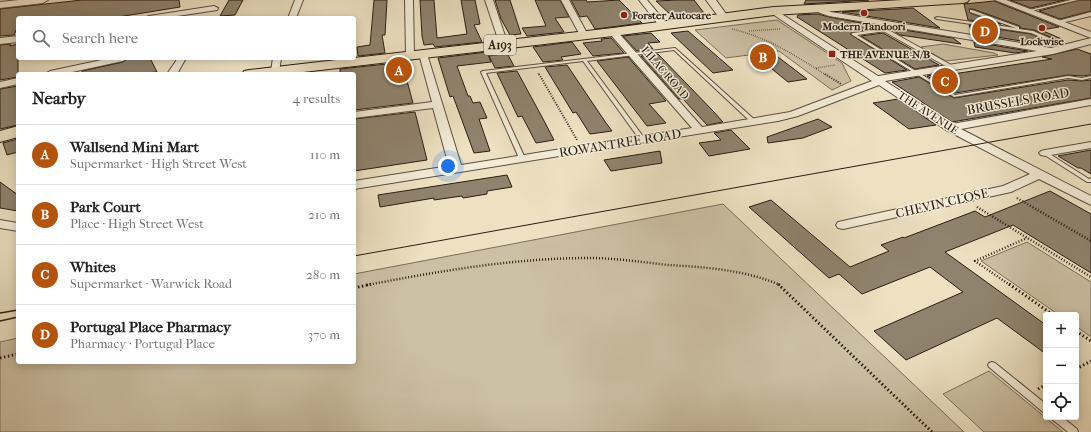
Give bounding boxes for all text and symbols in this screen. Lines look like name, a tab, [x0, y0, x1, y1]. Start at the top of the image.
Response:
marker: Modern Tandoori	[859, 8, 869, 18]
place label: Forster Autocare	[631, 9, 712, 22]
marker: Forster Autocare	[619, 10, 629, 20]
search box	[16, 16, 356, 60]
pin: D	[972, 16, 998, 46]
place label: Modern Tandoori	[821, 20, 906, 33]
marker: Lockwise	[1037, 23, 1047, 33]
icon: search	[30, 27, 52, 49]
text: Search here	[62, 29, 138, 47]
road number: A193	[484, 35, 516, 55]
place label: Lockwise	[1020, 35, 1064, 48]
pin: B	[750, 42, 776, 72]
street label: LILAC ROAD	[638, 44, 692, 102]
place label: THE AVENUE-N/B	[839, 48, 930, 61]
marker: THE AVENUE-N/B	[827, 49, 837, 59]
pin: A	[386, 55, 412, 85]
pin: C	[932, 66, 958, 96]
street label: BRUSSELS ROAD	[966, 85, 1070, 117]
text: Nearby	[32, 88, 86, 108]
street label: THE AVENUE	[895, 89, 961, 137]
text: 4 results	[293, 91, 340, 106]
street label: ROWANTREE ROAD	[558, 126, 682, 160]
text: Wallsend Mini Mart	[70, 138, 199, 156]
text: A	[41, 147, 49, 162]
text: 110 m	[310, 147, 340, 162]
text: Supermarket · High Street West	[70, 156, 247, 171]
your location	[438, 156, 458, 176]
street label: CHEVIN CLOSE	[894, 185, 990, 221]
text: Park Court	[70, 198, 141, 216]
text: B	[41, 207, 49, 222]
text: 210 m	[308, 207, 340, 222]
text: Place · High Street West	[70, 216, 204, 231]
text: Whites	[70, 258, 116, 276]
text: C	[41, 267, 49, 282]
text: 280 m	[306, 267, 340, 282]
text: Supermarket · Warwick Road	[70, 276, 232, 291]
map controls	[1043, 312, 1079, 420]
button: +	[1043, 312, 1079, 348]
text: Portugal Place Pharmacy	[70, 318, 231, 336]
text: D	[40, 327, 50, 342]
text: 370 m	[308, 327, 340, 342]
text: Pharmacy · Portugal Place	[70, 336, 215, 351]
button: −	[1043, 348, 1079, 384]
button: locate	[1043, 384, 1079, 420]

